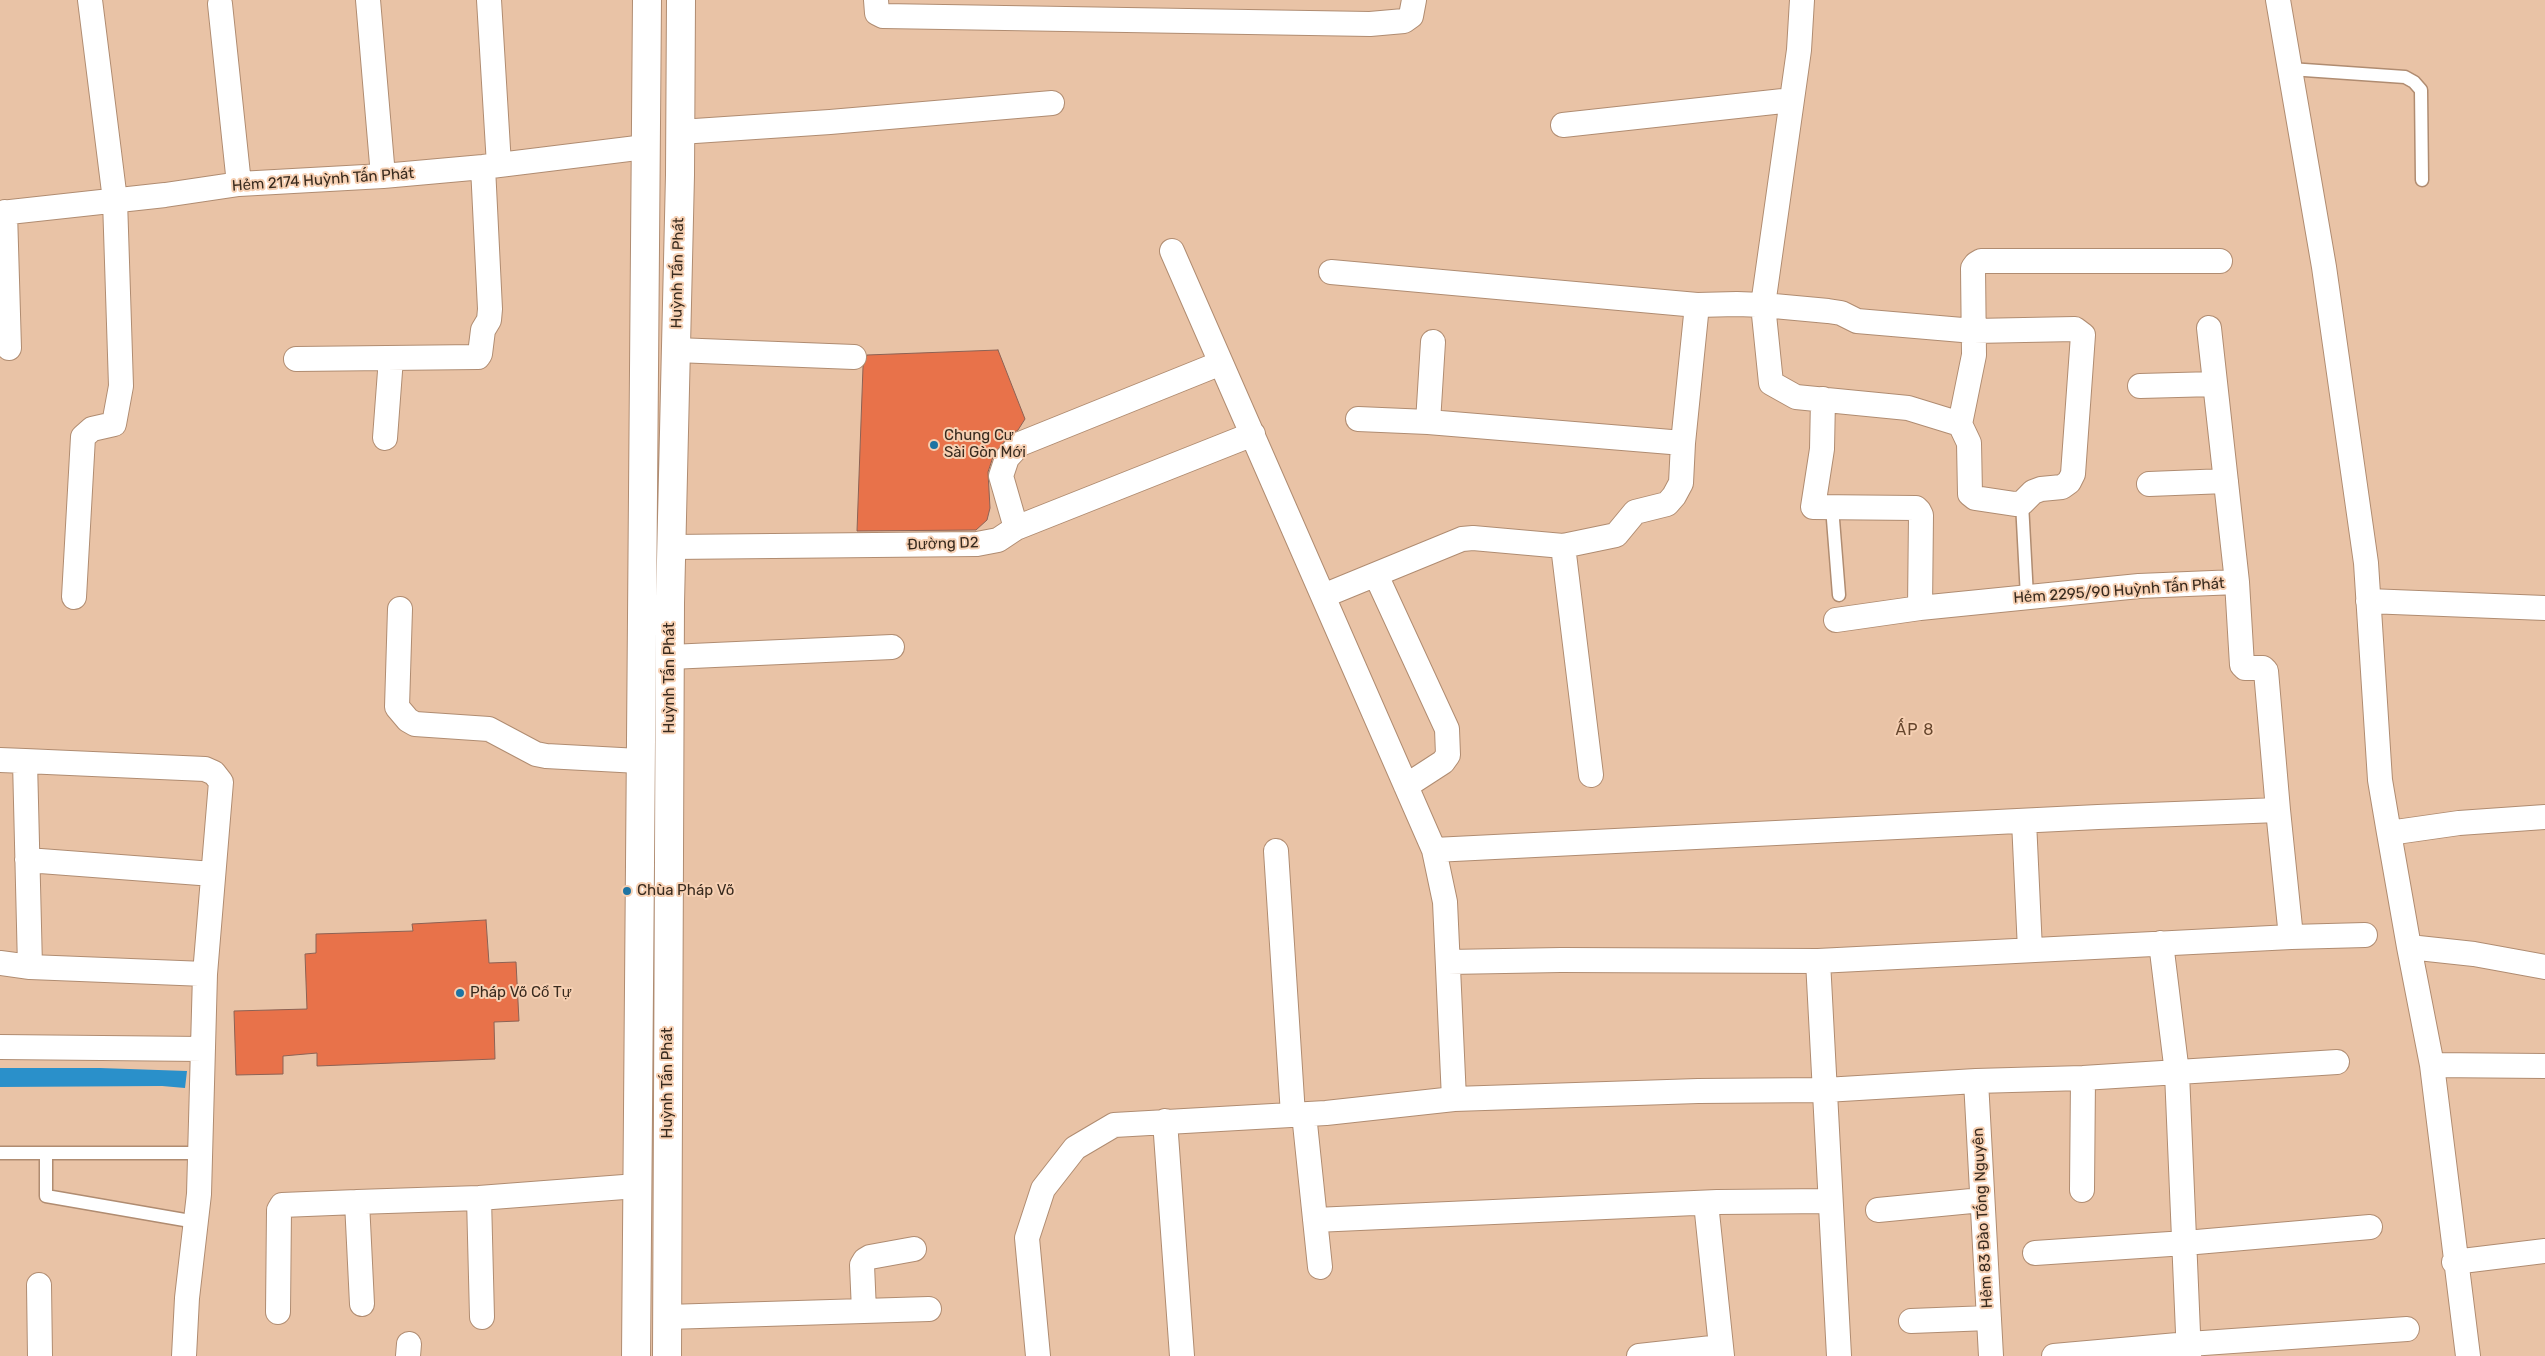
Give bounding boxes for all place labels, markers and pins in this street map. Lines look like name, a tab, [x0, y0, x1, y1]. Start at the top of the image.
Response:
place label: Chung Cư Sài Gòn Mới	[944, 427, 1026, 462]
marker: Chung Cư Sài Gòn Mới	[928, 439, 940, 451]
place label: Chùa Pháp Võ	[637, 882, 734, 900]
marker: Chùa Pháp Võ	[621, 885, 633, 897]
place label: Pháp Võ Cổ Tự	[470, 984, 572, 1002]
marker: Pháp Võ Cổ Tự	[454, 987, 466, 999]

